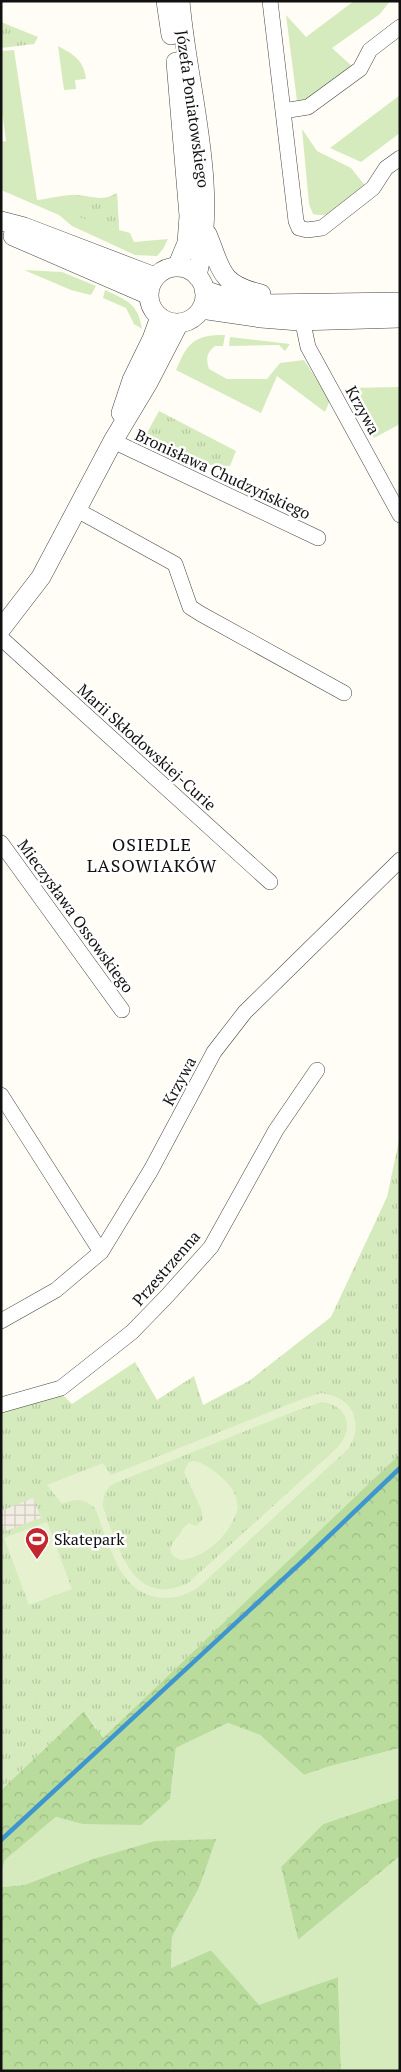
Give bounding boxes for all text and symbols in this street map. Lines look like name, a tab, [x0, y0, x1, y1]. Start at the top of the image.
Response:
street label: Józefa Poniatowskiego	[171, 29, 215, 189]
street label: Krzywa	[341, 382, 385, 438]
street label: Bronisława Chudzyńskiego	[132, 424, 314, 524]
street label: Marii Skłodowskiej-Curie	[73, 679, 221, 815]
district label: OSIEDLE LASOWIAKÓW	[87, 832, 217, 877]
street label: Mieczysława Ossowskiego	[13, 835, 139, 997]
street label: Krzywa	[157, 1053, 201, 1109]
street label: Przestrzenna	[127, 1226, 205, 1310]
sports icon: Skatepark	[24, 1526, 50, 1560]
place label: Skatepark	[54, 1528, 125, 1550]

